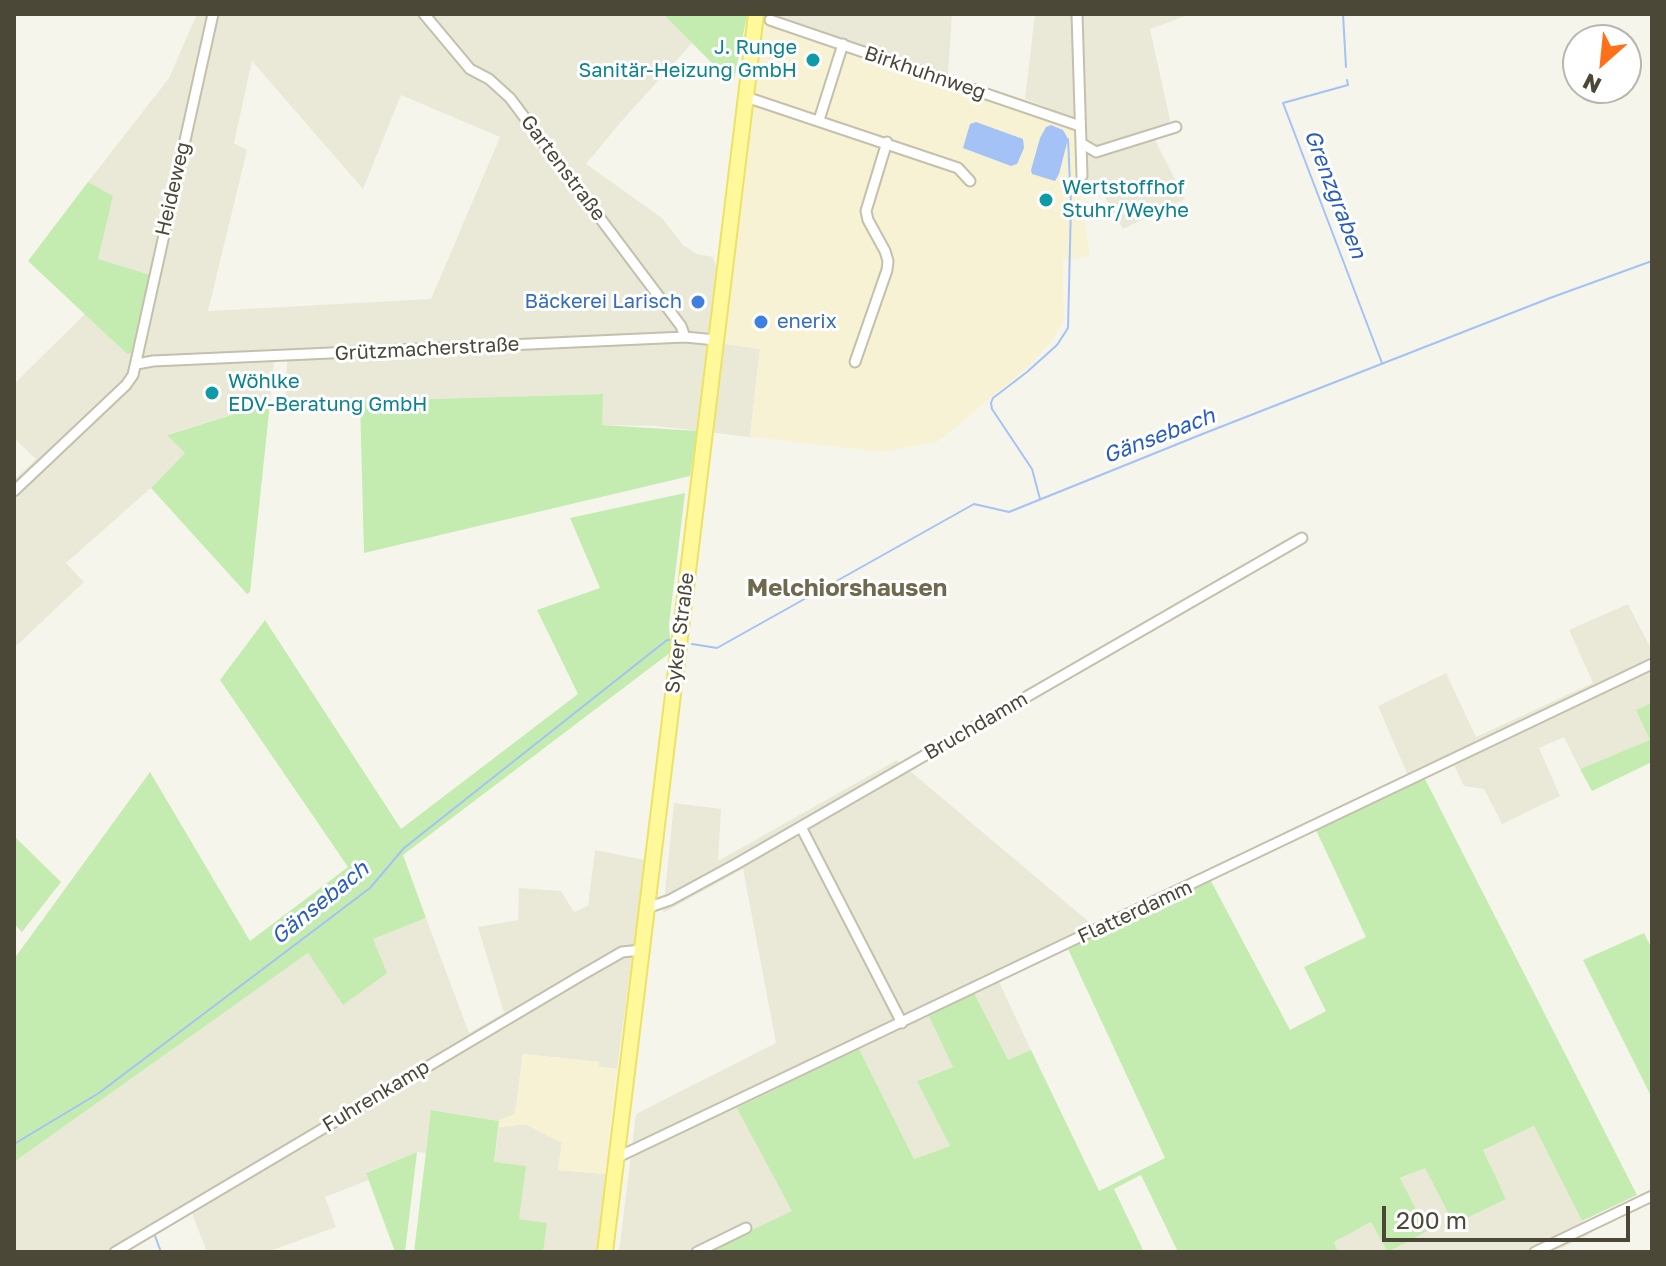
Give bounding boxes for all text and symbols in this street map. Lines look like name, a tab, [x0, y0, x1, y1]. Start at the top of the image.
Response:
north arrow	[1562, 24, 1642, 104]
place label: J. Runge Sanitär-Heizung GmbH	[578, 36, 797, 83]
street label: Birkhuhnweg	[861, 41, 989, 105]
marker: J. Runge Sanitär-Heizung GmbH	[804, 51, 822, 69]
text: N	[1578, 68, 1605, 100]
street label: Gartenstraße	[515, 110, 611, 226]
water label: Grenzgraben	[1298, 126, 1372, 262]
street label: Heideweg	[151, 140, 195, 238]
place label: Wertstoffhof Stuhr/Weyhe	[1062, 176, 1189, 223]
marker: Wertstoffhof Stuhr/Weyhe	[1037, 191, 1055, 209]
place label: Bäckerei Larisch	[524, 290, 682, 314]
marker: Bäckerei Larisch	[689, 293, 707, 311]
place label: enerix	[777, 310, 837, 334]
marker: enerix	[752, 313, 770, 331]
street label: Grützmacherstraße	[334, 332, 520, 366]
place label: Wöhlke EDV-Beratung GmbH	[228, 370, 427, 417]
marker: Wöhlke EDV-Beratung GmbH	[203, 384, 221, 402]
water label: Gänsebach	[1099, 403, 1219, 469]
street label: Syker Straße	[661, 571, 699, 695]
district label: Melchiorshausen	[747, 574, 947, 602]
street label: Bruchdamm	[920, 687, 1032, 765]
water label: Gänsebach	[266, 856, 374, 950]
street label: Flatterdamm	[1074, 875, 1196, 949]
street label: Fuhrenkamp	[318, 1055, 434, 1137]
scale bar	[1386, 1190, 1634, 1240]
text: 200 m	[1396, 1205, 1467, 1234]

